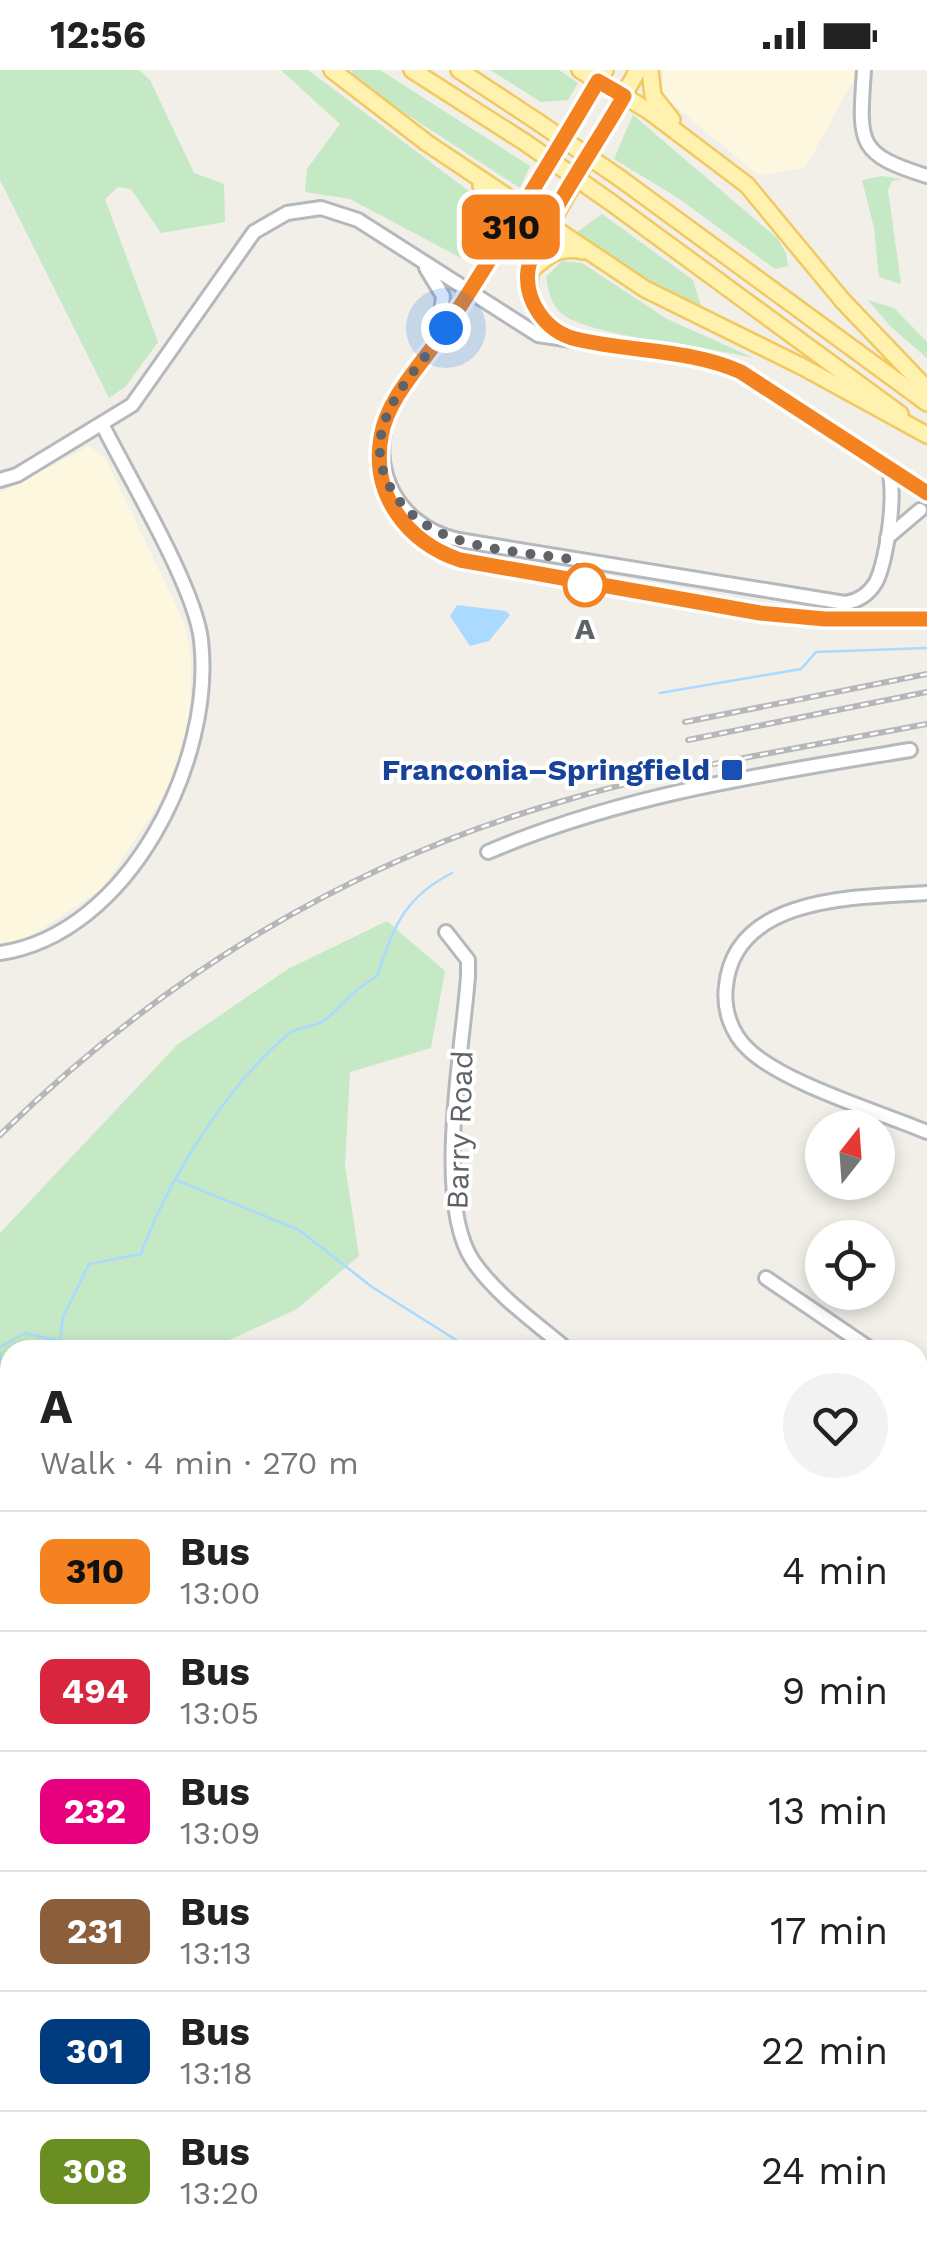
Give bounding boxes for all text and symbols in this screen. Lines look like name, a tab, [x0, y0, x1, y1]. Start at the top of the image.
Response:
text: 12:56	[50, 13, 146, 57]
line badge: 310	[454, 194, 568, 260]
text: 310	[482, 206, 540, 248]
your location	[421, 303, 471, 353]
marker: A	[564, 564, 606, 606]
place label: A	[575, 611, 596, 646]
place label: Franconia–Springfield	[382, 752, 710, 787]
marker: Franconia–Springfield	[719, 757, 745, 783]
street label: Barry Road	[439, 1050, 480, 1210]
north arrow	[805, 1110, 895, 1200]
map controls	[805, 1110, 895, 1310]
button: locate	[805, 1220, 895, 1310]
button: heart	[783, 1373, 888, 1478]
text: A	[40, 1378, 73, 1435]
text: Walk · 4 min · 270 m	[40, 1444, 359, 1482]
text: Bus	[180, 1530, 250, 1574]
text: 4 min	[782, 1549, 888, 1593]
text: 310	[66, 1550, 124, 1592]
text: 13:00	[180, 1574, 260, 1612]
text: Bus	[180, 1650, 250, 1694]
text: 9 min	[782, 1669, 888, 1713]
text: 494	[62, 1670, 128, 1712]
text: 13:05	[180, 1694, 259, 1732]
text: Bus	[180, 1770, 250, 1814]
text: 13 min	[768, 1789, 888, 1833]
text: 232	[64, 1790, 126, 1832]
text: 13:09	[180, 1814, 260, 1852]
text: Bus	[180, 1890, 250, 1934]
text: 17 min	[770, 1909, 888, 1953]
text: 231	[67, 1910, 123, 1952]
text: 13:13	[180, 1934, 252, 1972]
text: Bus	[180, 2010, 250, 2054]
text: 22 min	[761, 2029, 888, 2073]
text: 301	[66, 2030, 124, 2072]
text: 13:18	[180, 2054, 253, 2092]
text: Bus	[180, 2130, 250, 2174]
text: 24 min	[761, 2149, 888, 2193]
text: 308	[62, 2150, 128, 2192]
text: 13:20	[180, 2174, 259, 2212]

